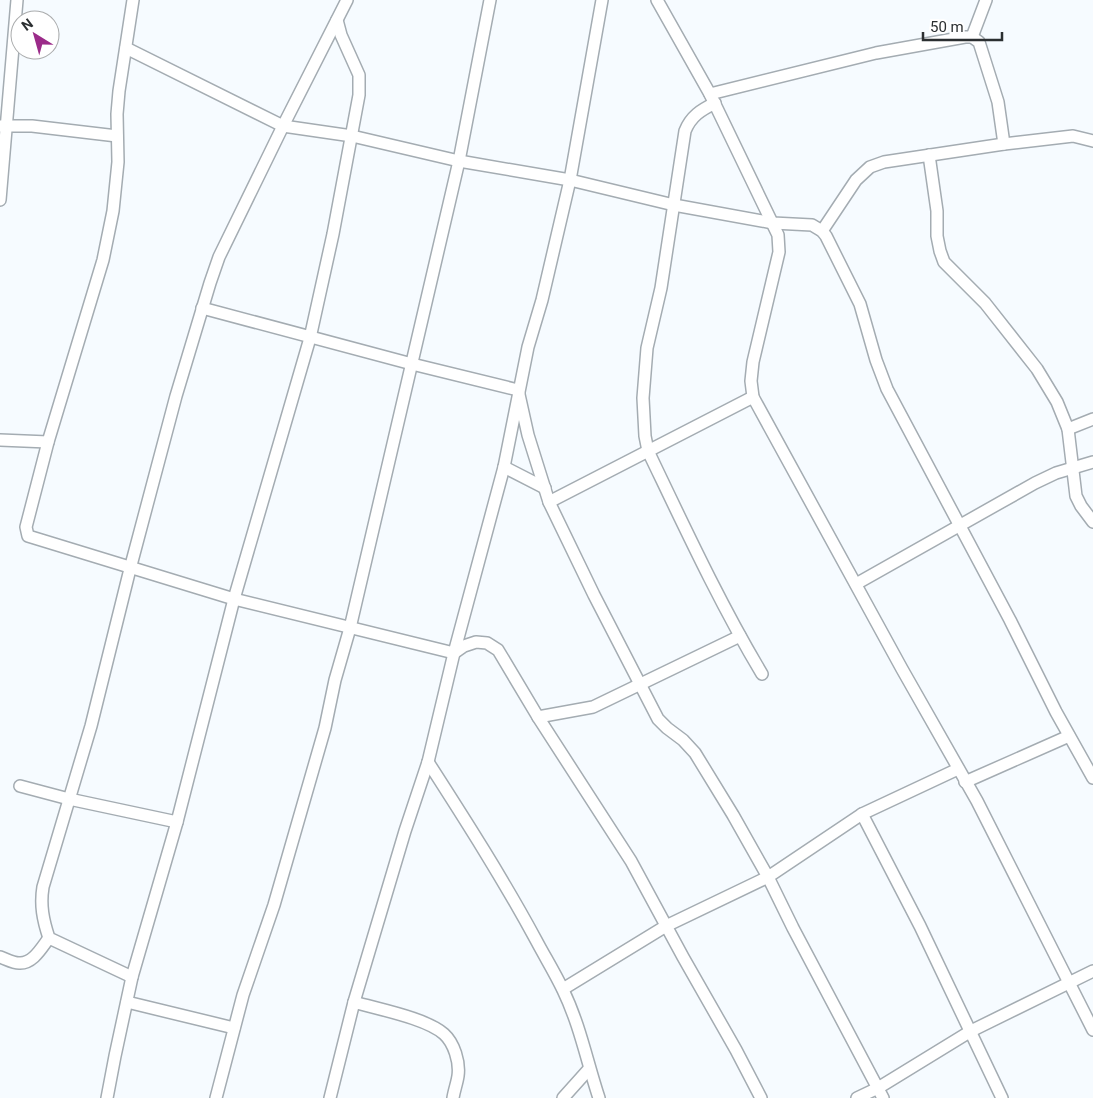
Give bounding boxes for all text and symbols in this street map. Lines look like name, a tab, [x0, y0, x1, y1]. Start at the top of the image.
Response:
north arrow	[10, 10, 60, 60]
scale bar	[923, 10, 1002, 42]
text: N	[18, 15, 36, 34]
text: 50 m	[930, 18, 964, 36]

